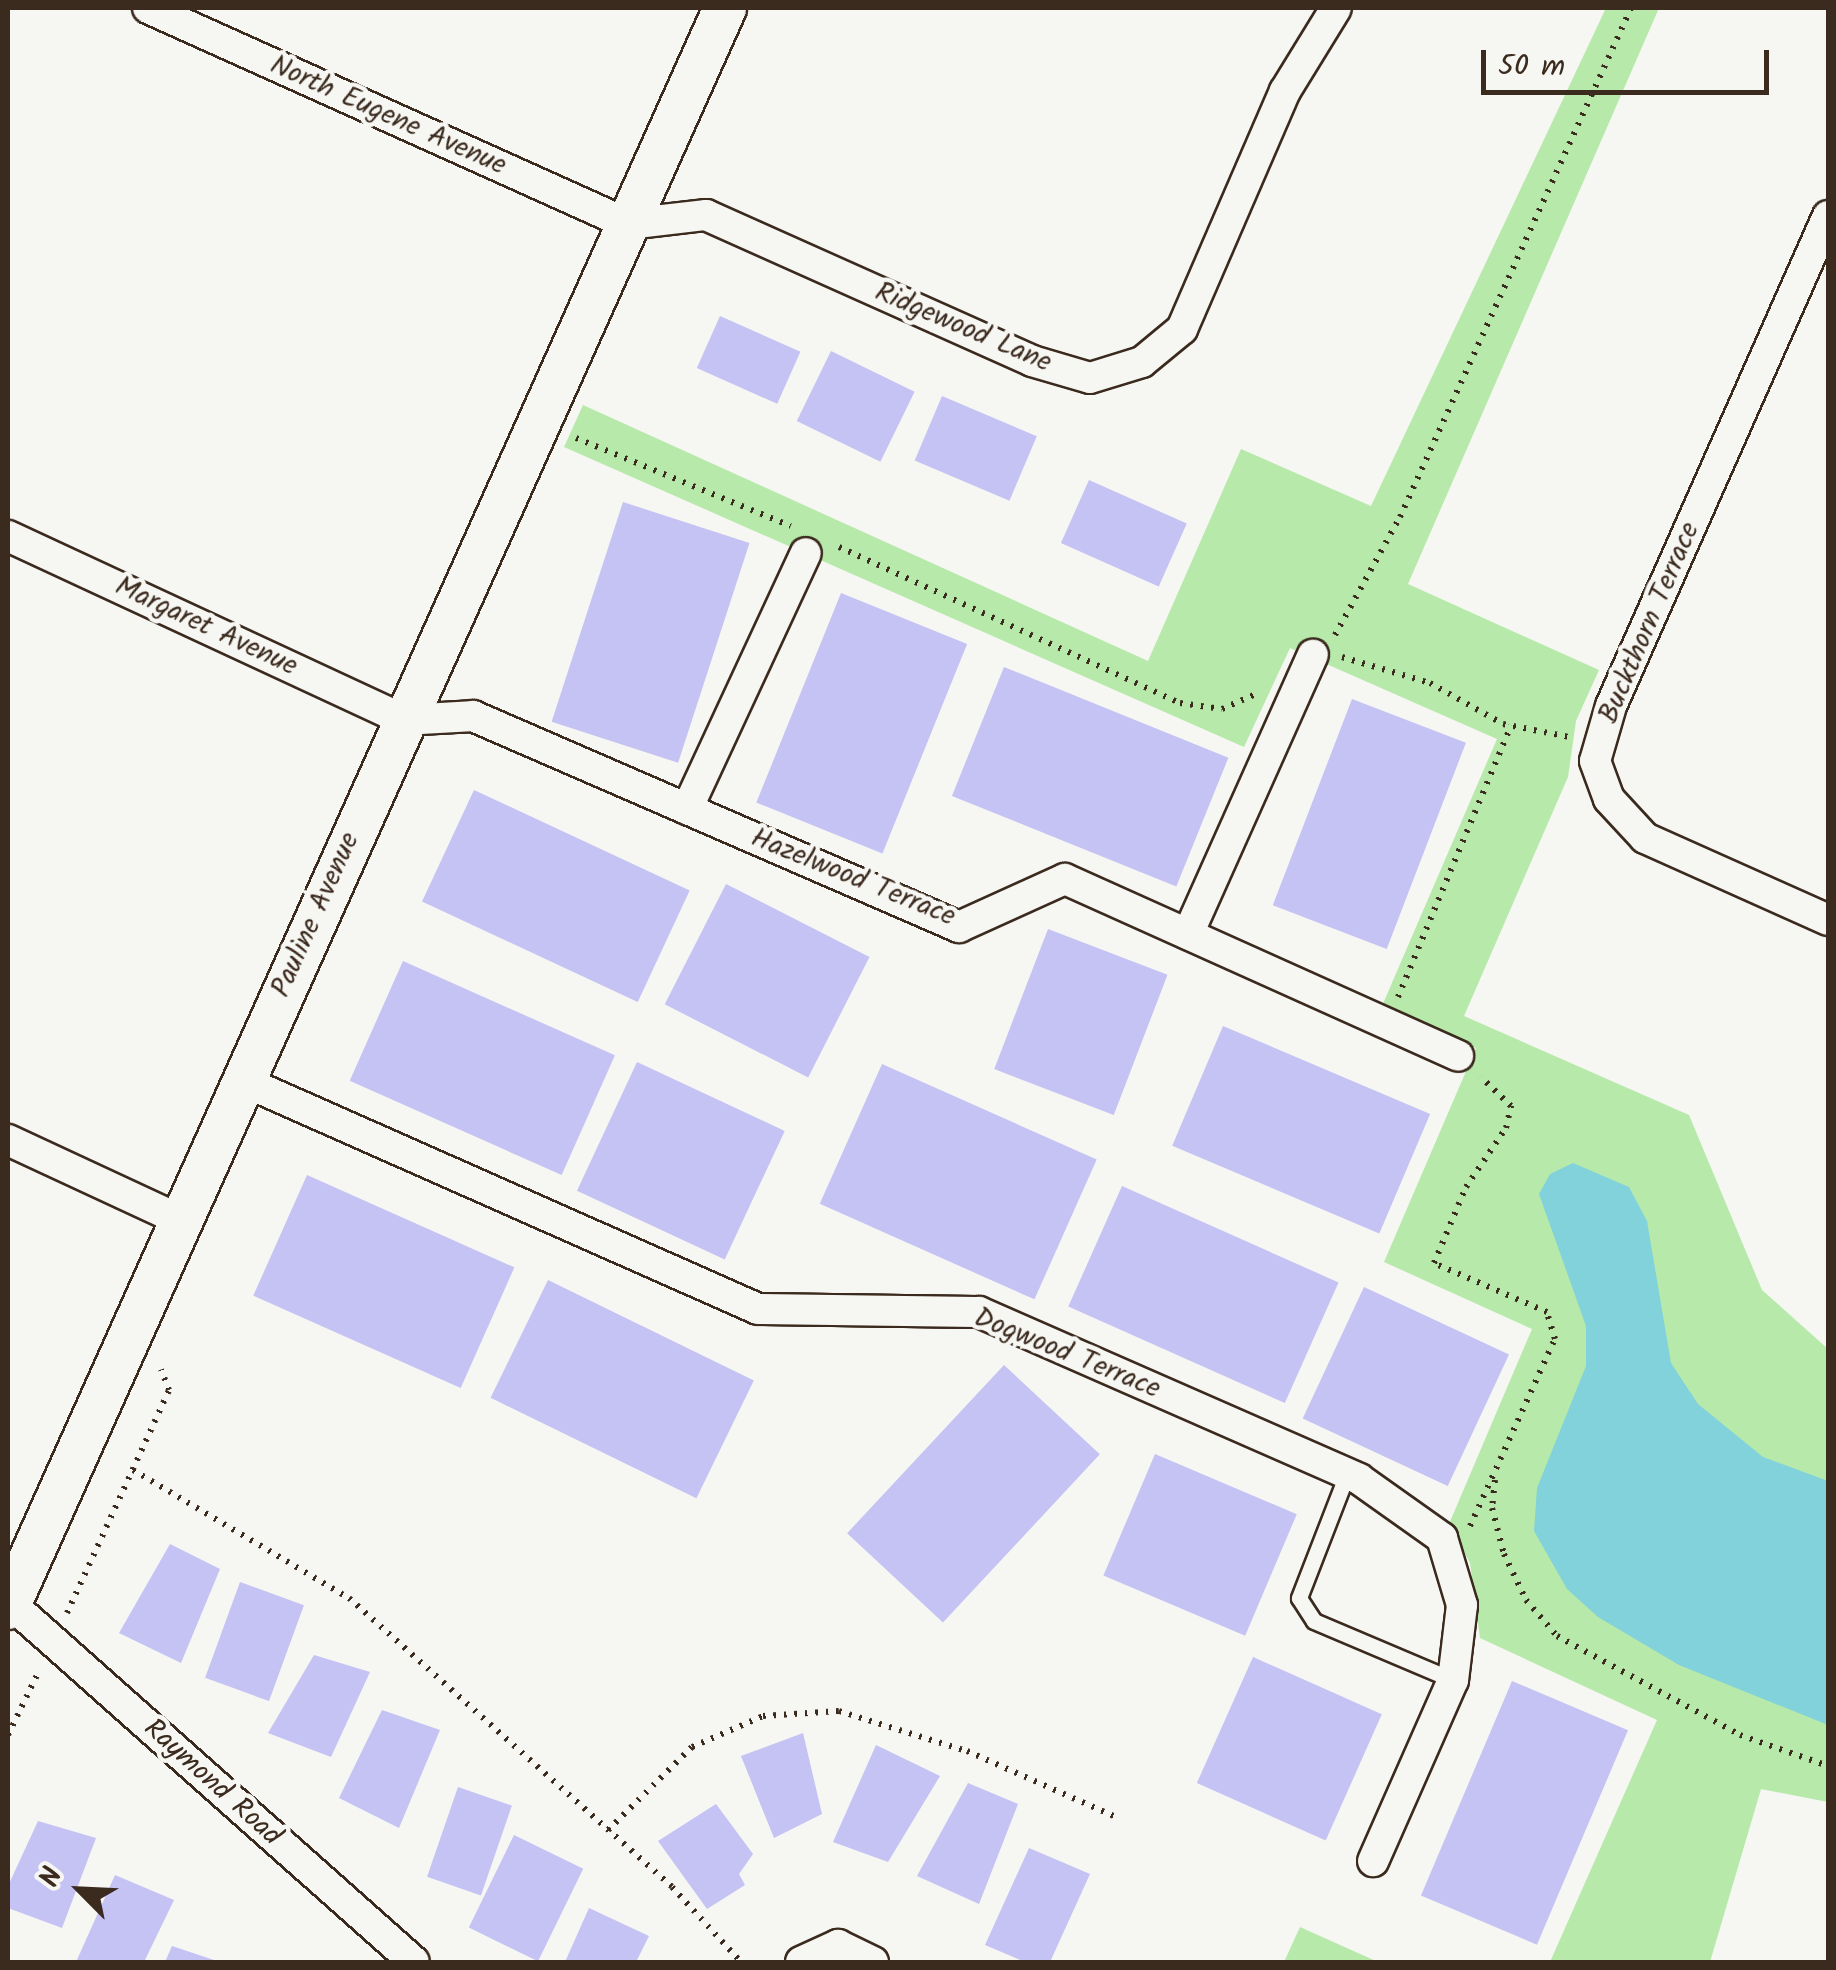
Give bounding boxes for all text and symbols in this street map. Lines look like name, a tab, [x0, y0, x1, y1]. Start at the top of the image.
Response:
scale bar	[1486, 30, 1774, 92]
text: 50 m	[1498, 43, 1565, 91]
street label: North Eugene Avenue	[265, 49, 511, 183]
street label: Ridgewood Lane	[870, 276, 1056, 380]
street label: Buckthorn Terrace	[1593, 517, 1707, 729]
street label: Margaret Avenue	[109, 570, 303, 684]
street label: Hazelwood Terrace	[746, 822, 960, 934]
street label: Pauline Avenue	[265, 828, 367, 1002]
street label: Dogwood Terrace	[969, 1301, 1165, 1407]
street label: Raymond Road	[136, 1712, 288, 1854]
north arrow	[30, 1840, 130, 1940]
text: N	[28, 1860, 76, 1895]

